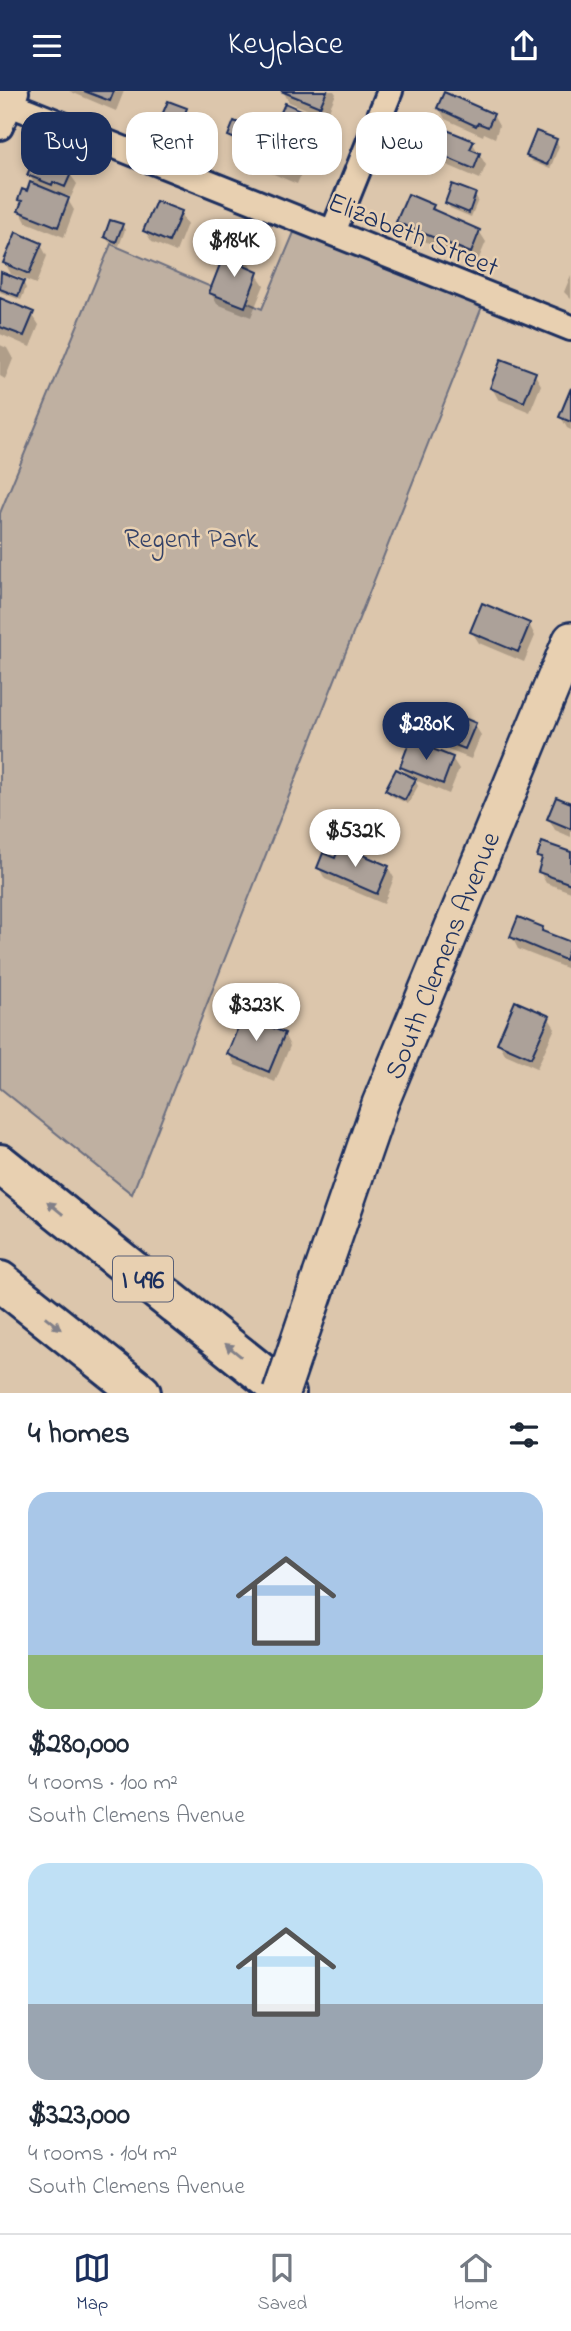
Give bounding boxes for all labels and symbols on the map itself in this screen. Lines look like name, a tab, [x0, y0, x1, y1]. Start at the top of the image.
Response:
street label: Elizabeth Street	[321, 183, 504, 289]
pin: $184K	[185, 219, 283, 279]
park label: Regent Park	[124, 520, 259, 561]
pin: $280K	[377, 703, 475, 762]
pin: $532K	[306, 809, 404, 869]
street label: South Clemens Avenue	[376, 826, 513, 1086]
pin: $323K	[207, 983, 305, 1043]
one-way arrow	[47, 1201, 65, 1216]
road number: I 496	[113, 1257, 173, 1301]
one-way arrow	[44, 1316, 62, 1331]
one-way arrow	[224, 1343, 242, 1358]

